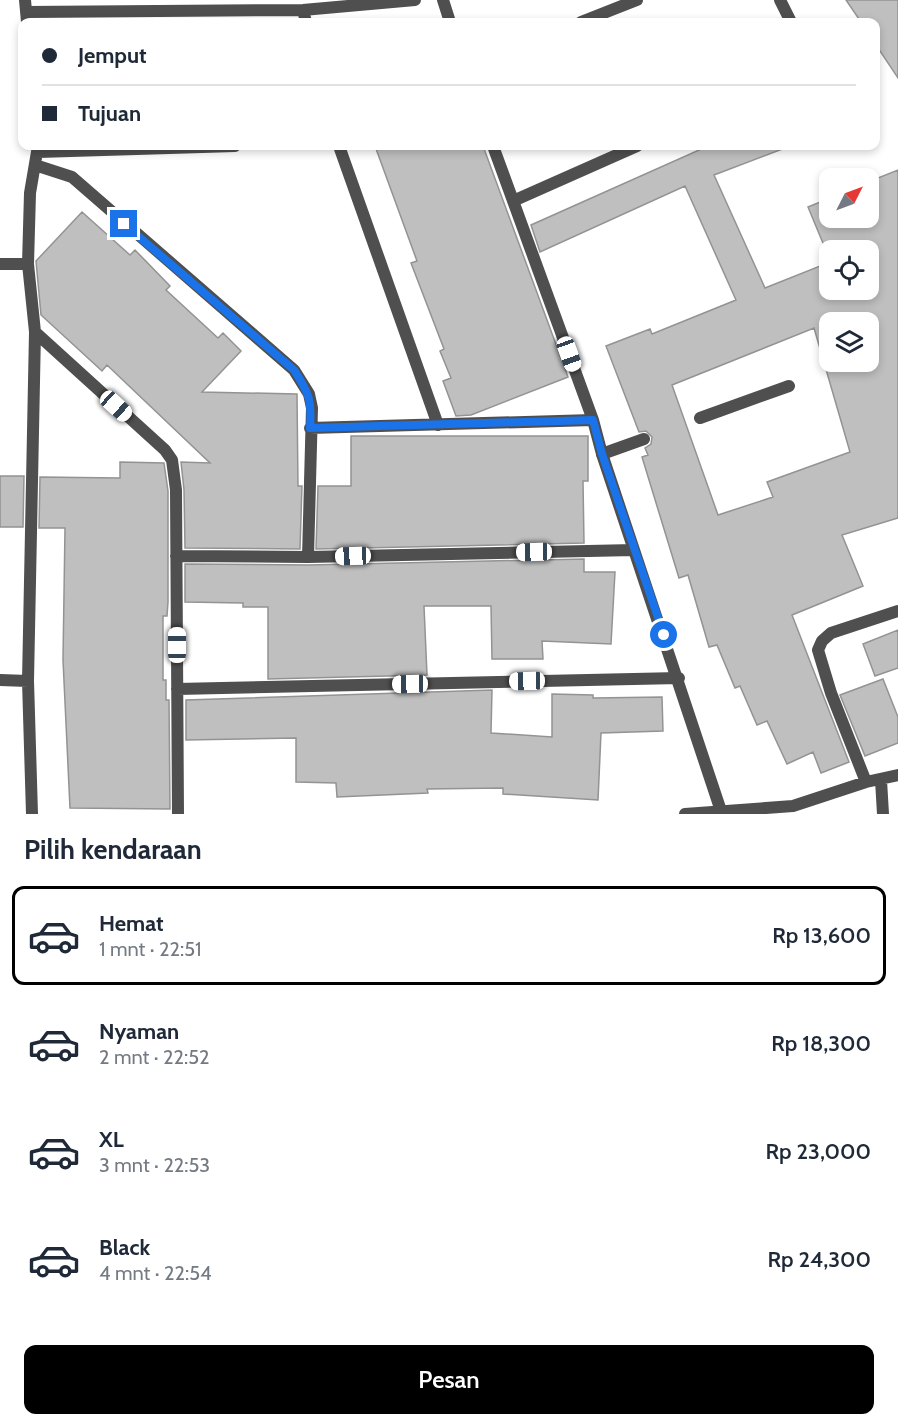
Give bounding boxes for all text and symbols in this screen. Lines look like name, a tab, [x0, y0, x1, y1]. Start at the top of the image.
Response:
text: Jemput	[78, 42, 147, 69]
text: Tujuan	[78, 100, 141, 127]
north arrow	[819, 168, 879, 228]
map controls	[819, 168, 879, 372]
route end	[110, 210, 137, 237]
button: locate	[819, 240, 879, 300]
button: layers	[819, 312, 879, 372]
car	[554, 334, 584, 374]
car	[97, 387, 135, 425]
car	[516, 543, 552, 561]
car	[335, 546, 371, 566]
route start	[650, 621, 677, 648]
car	[168, 627, 186, 663]
car	[509, 672, 545, 690]
car	[392, 675, 428, 693]
text: Pilih kendaraan	[24, 833, 202, 866]
icon: car	[27, 909, 81, 963]
text: Hemat	[99, 910, 164, 937]
text: Rp 13,600	[772, 922, 871, 949]
text: 1 mnt · 22:51	[99, 937, 202, 961]
icon: car	[27, 1017, 81, 1071]
text: Nyaman	[99, 1018, 179, 1045]
text: Rp 18,300	[771, 1030, 871, 1057]
text: 2 mnt · 22:52	[99, 1045, 209, 1069]
icon: car	[27, 1125, 81, 1179]
text: XL	[99, 1126, 124, 1153]
text: Rp 23,000	[766, 1138, 871, 1165]
text: 3 mnt · 22:53	[99, 1153, 210, 1177]
icon: car	[27, 1233, 81, 1287]
text: Black	[99, 1234, 150, 1261]
text: Rp 24,300	[768, 1246, 871, 1273]
text: 4 mnt · 22:54	[99, 1261, 212, 1285]
button: Pesan	[24, 1345, 874, 1414]

